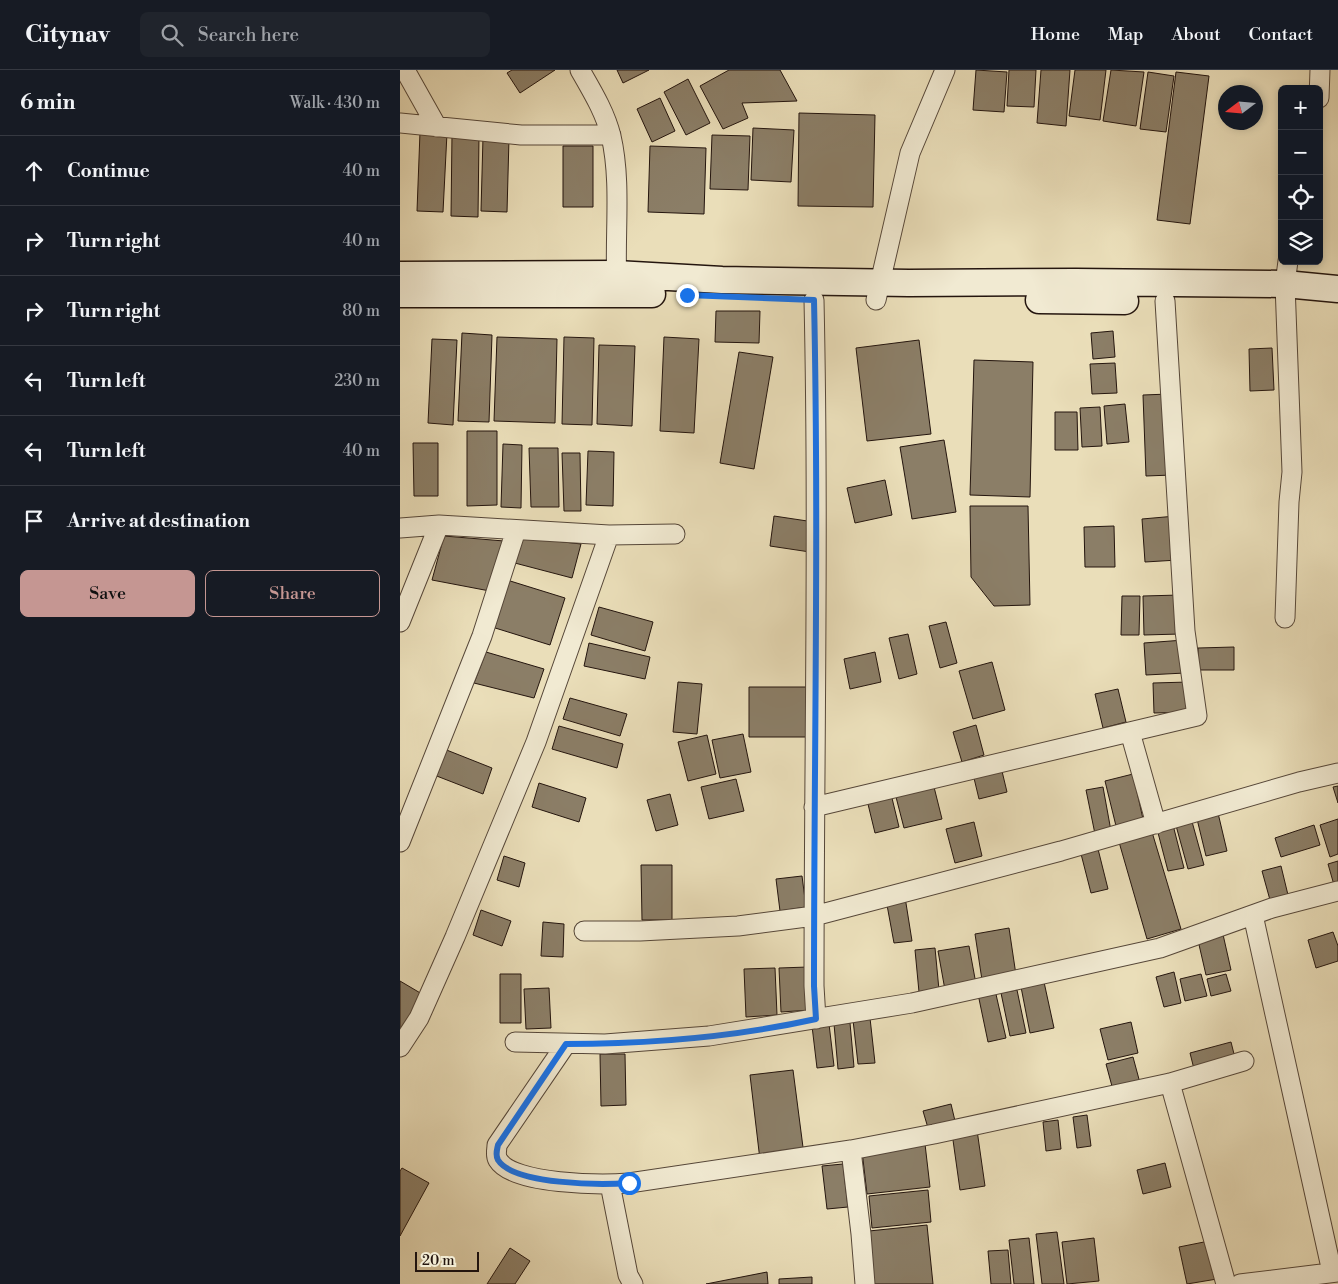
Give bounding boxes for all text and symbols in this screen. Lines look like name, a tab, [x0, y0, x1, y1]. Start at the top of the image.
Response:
search box	[140, 12, 490, 57]
text: Citynav	[25, 20, 110, 50]
icon: search	[158, 21, 186, 49]
text: Search here	[198, 23, 299, 47]
text: Home	[1031, 23, 1080, 46]
text: Map	[1108, 23, 1144, 46]
text: About	[1172, 23, 1221, 46]
text: Contact	[1249, 23, 1313, 46]
north arrow	[1218, 85, 1263, 130]
map controls	[1278, 85, 1323, 265]
button: +	[1278, 85, 1323, 130]
text: 6 min	[20, 90, 75, 116]
text: Walk · 430 m	[290, 93, 380, 113]
button: −	[1278, 130, 1323, 175]
icon: ahead	[20, 157, 48, 185]
text: Continue	[67, 159, 150, 183]
text: 40 m	[343, 161, 380, 181]
button: locate	[1278, 175, 1323, 220]
button: layers	[1278, 220, 1323, 265]
icon: right	[20, 227, 48, 255]
text: Turn right	[67, 229, 160, 253]
text: 40 m	[343, 231, 380, 251]
route end	[676, 284, 699, 307]
icon: right	[20, 297, 48, 325]
text: Turn right	[67, 299, 160, 323]
text: 80 m	[342, 301, 380, 321]
icon: left	[20, 367, 48, 395]
text: Turn left	[67, 369, 146, 393]
text: 230 m	[334, 371, 380, 391]
icon: left	[20, 437, 48, 465]
text: Turn left	[67, 439, 146, 463]
text: 40 m	[343, 441, 380, 461]
icon: arrive	[20, 507, 48, 535]
text: Arrive at destination	[67, 509, 250, 533]
button: Save	[20, 570, 195, 617]
button: Share	[205, 570, 380, 617]
route start	[618, 1172, 641, 1195]
scale bar	[415, 1249, 479, 1272]
text: 20 m	[422, 1252, 454, 1270]

